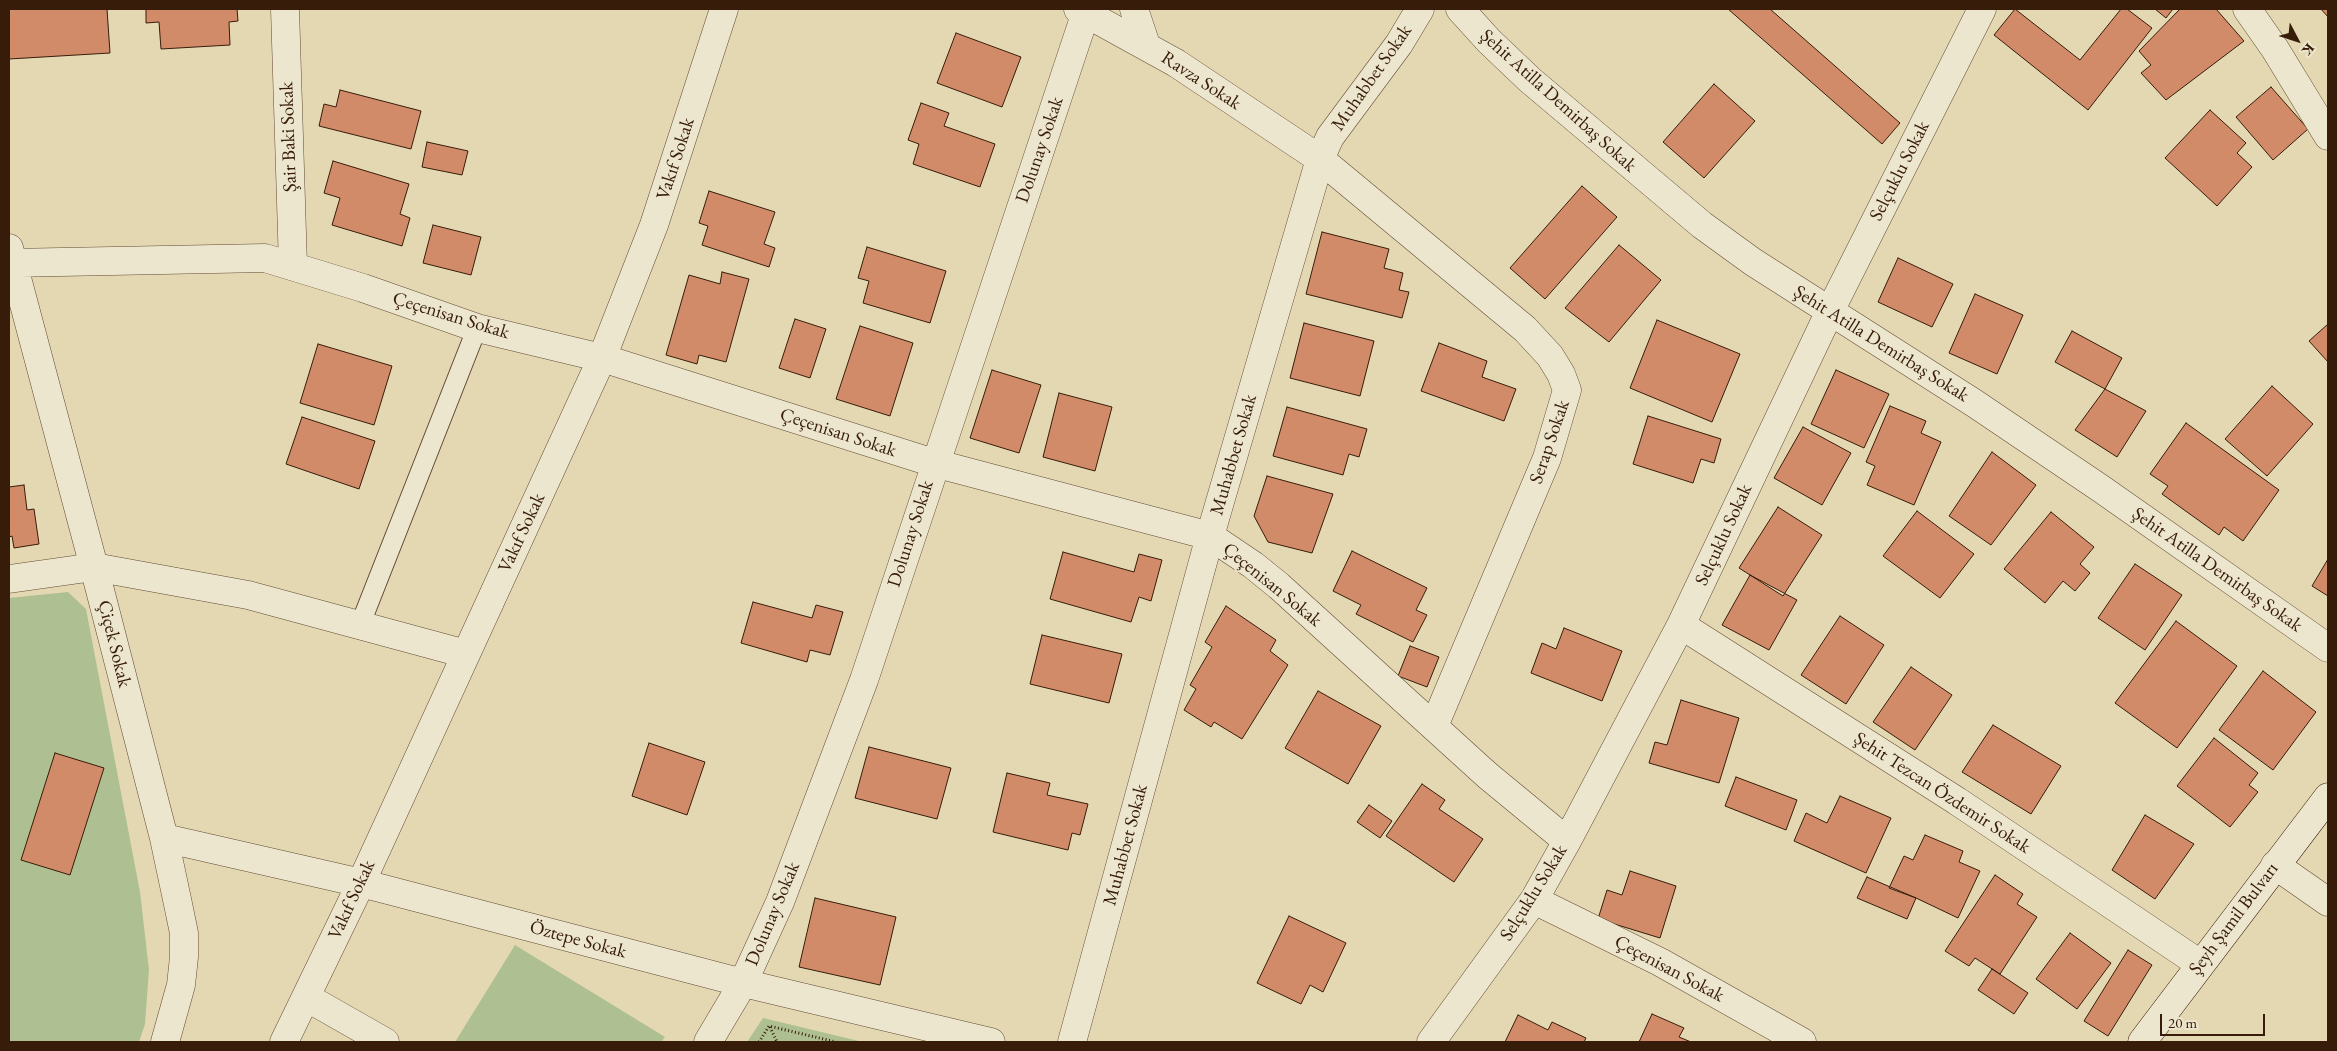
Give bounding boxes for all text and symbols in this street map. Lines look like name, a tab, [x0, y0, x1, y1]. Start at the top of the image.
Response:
north arrow	[2272, 15, 2322, 65]
street label: Muhabbet Sokak	[1327, 20, 1417, 136]
street label: Şehit Atilla Demirbaş Sokak	[1475, 25, 1641, 177]
text: K	[2298, 40, 2319, 60]
street label: Ravza Sokak	[1157, 47, 1245, 115]
street label: Şair Baki Sokak	[276, 81, 302, 193]
street label: Dolunay Sokak	[1011, 94, 1069, 206]
street label: Vakıf Sokak	[652, 115, 700, 203]
street label: Selçuklu Sokak	[1865, 117, 1935, 225]
street label: Şehit Atilla Demirbaş Sokak	[1789, 281, 1973, 407]
street label: Çeçenisan Sokak	[390, 287, 512, 345]
street label: Muhabbet Sokak	[1206, 392, 1262, 518]
street label: Serap Sokak	[1525, 397, 1575, 487]
street label: Çeçenisan Sokak	[777, 403, 899, 463]
street label: Dolunay Sokak	[883, 478, 939, 590]
street label: Selçuklu Sokak	[1691, 481, 1757, 589]
street label: Vakıf Sokak	[494, 490, 550, 576]
street label: Şehit Atilla Demirbaş Sokak	[2128, 503, 2306, 637]
street label: Çeçenisan Sokak	[1218, 538, 1326, 632]
street label: Çiçek Sokak	[92, 598, 136, 690]
street label: Şehit Tezcan Özdemir Sokak	[1849, 727, 2035, 859]
street label: Muhabbet Sokak	[1099, 782, 1153, 908]
street label: Selçuklu Sokak	[1495, 841, 1573, 945]
street label: Vakıf Sokak	[324, 857, 380, 943]
street label: Dolunay Sokak	[741, 858, 805, 970]
street label: Şeyh Şamil Bulvarı	[2184, 858, 2284, 980]
street label: Öztepe Sokak	[527, 916, 629, 964]
street label: Çeçenisan Sokak	[1610, 931, 1728, 1007]
scale bar	[2162, 1004, 2267, 1036]
text: 20 m	[2168, 1013, 2197, 1032]

